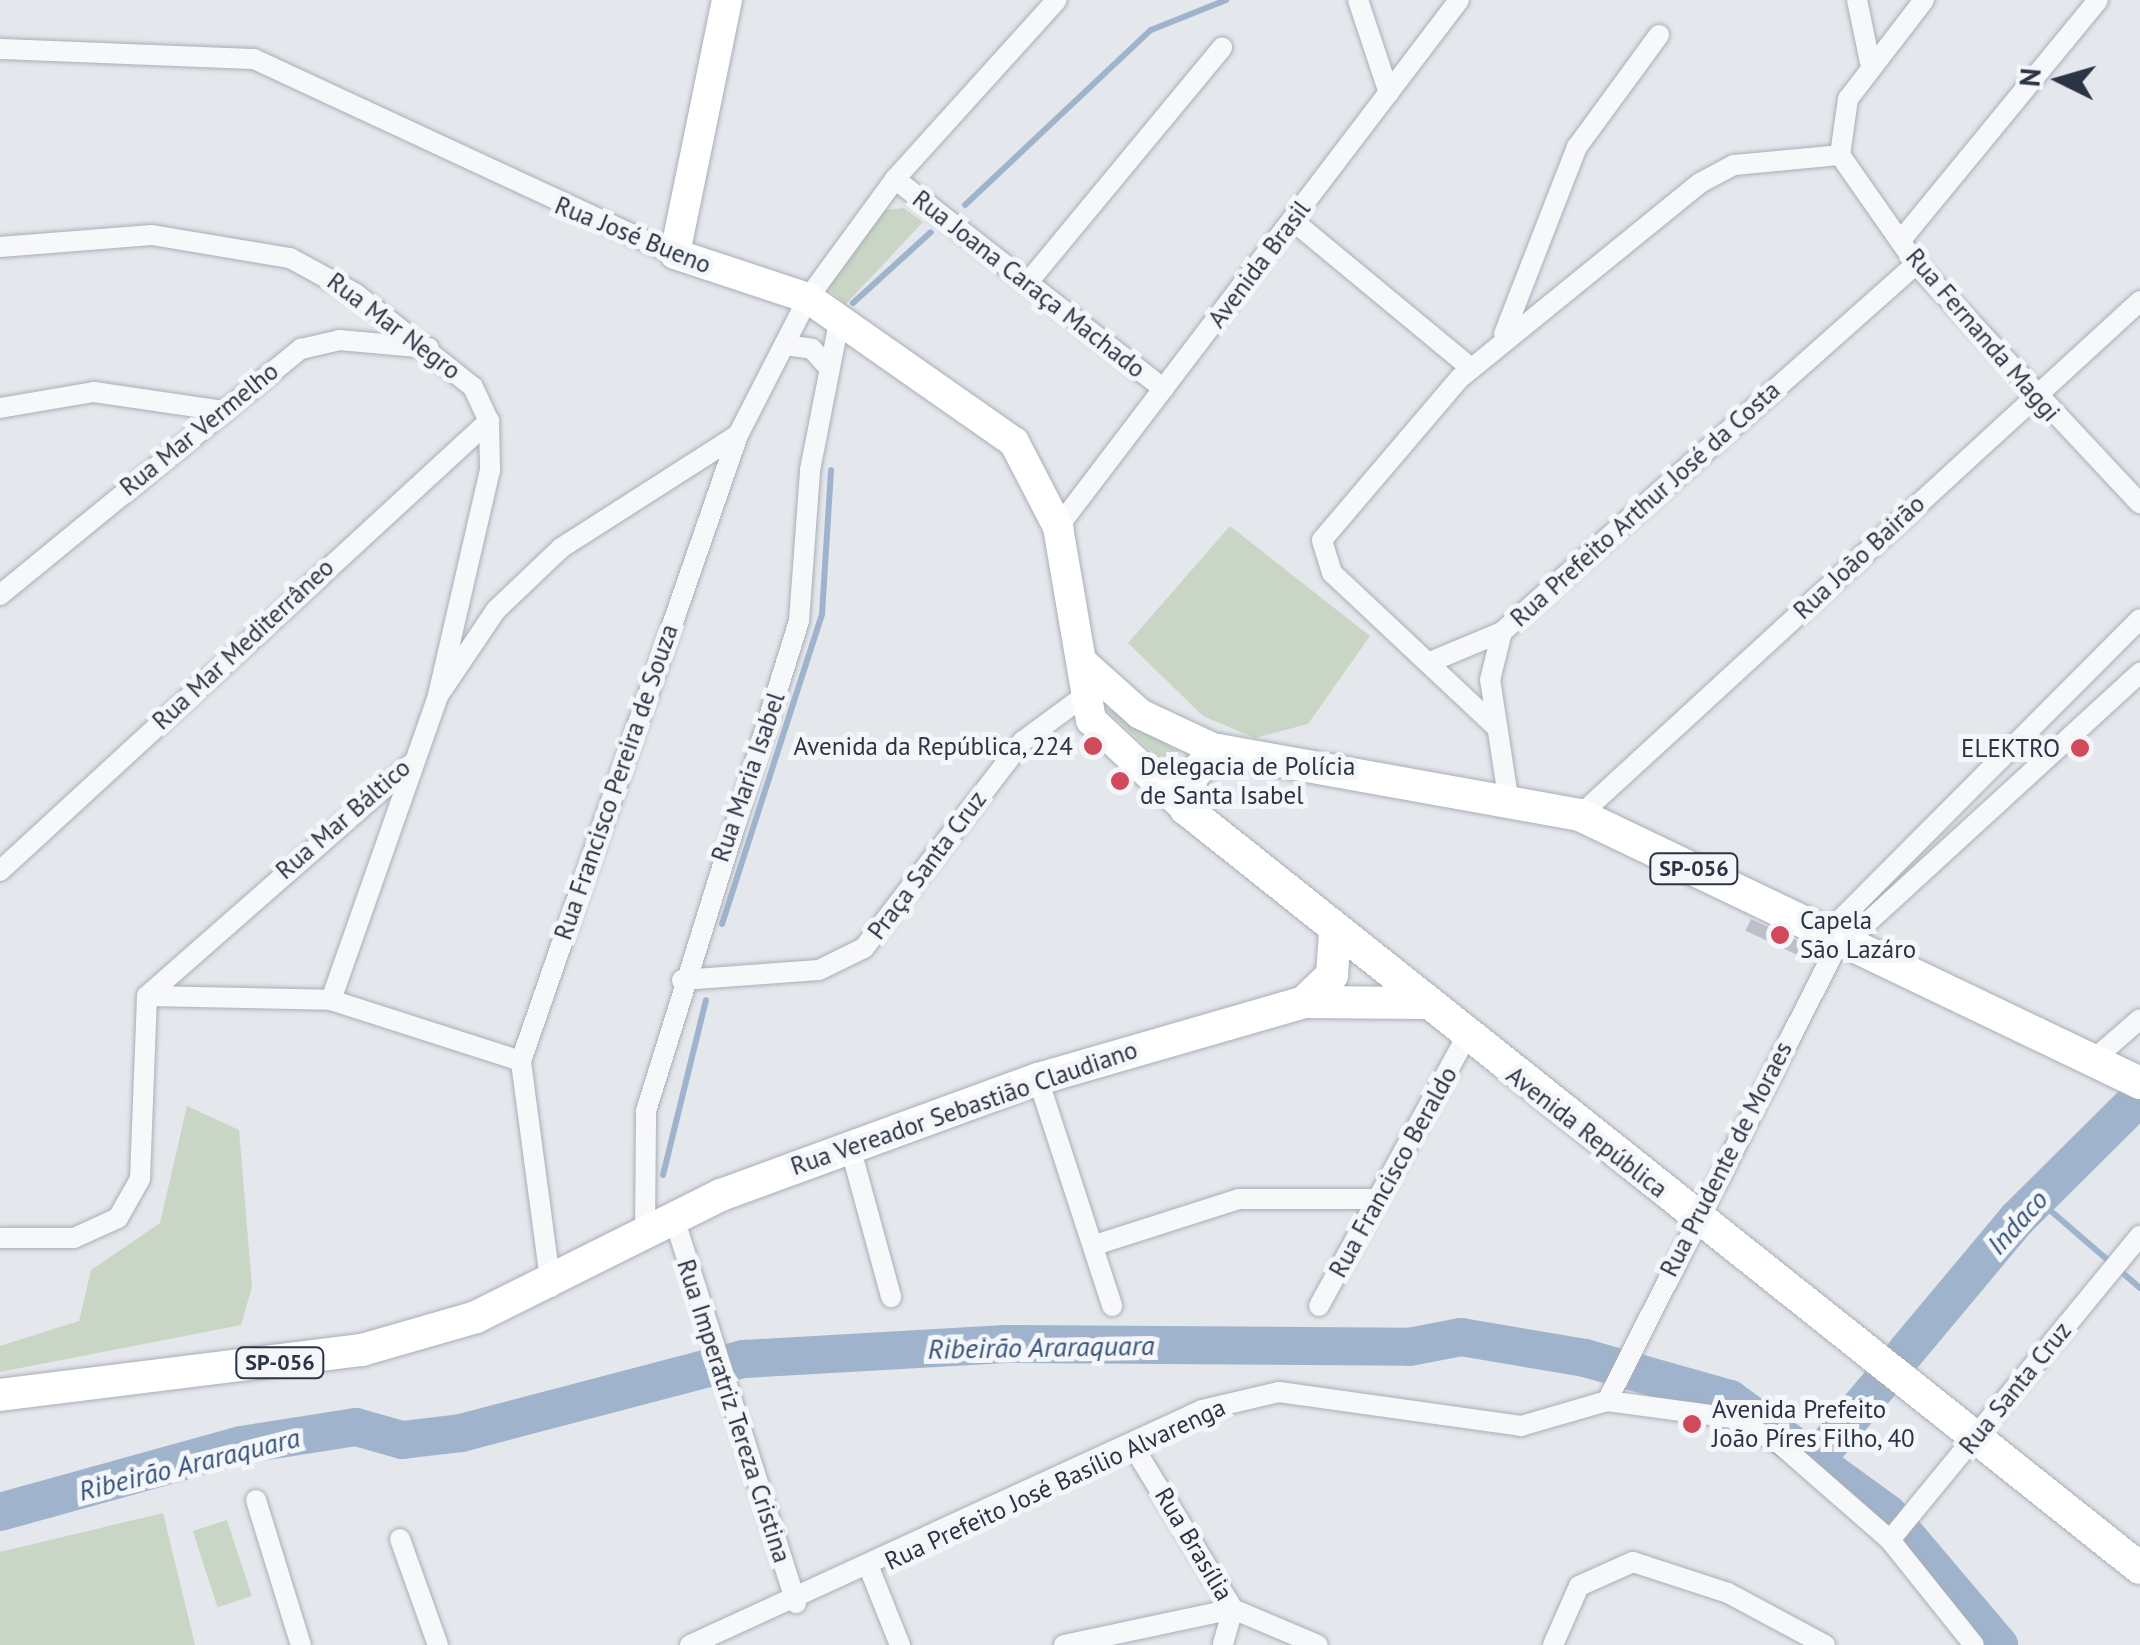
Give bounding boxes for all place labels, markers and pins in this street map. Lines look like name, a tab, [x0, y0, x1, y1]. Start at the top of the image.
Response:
place label: Avenida da República, 224	[792, 731, 1073, 761]
place label: ELEKTRO	[1961, 733, 2060, 763]
marker: Avenida da República, 224	[1082, 735, 1104, 757]
marker: ELEKTRO	[2069, 737, 2091, 759]
place label: Delegacia de Polícia de Santa Isabel	[1140, 752, 1355, 811]
marker: Delegacia de Polícia de Santa Isabel	[1109, 770, 1131, 792]
place label: Capela São Lazáro	[1800, 906, 1916, 965]
marker: Capela São Lazáro	[1769, 924, 1791, 946]
place label: Avenida Prefeito João Píres Filho, 40	[1712, 1395, 1917, 1454]
marker: Avenida Prefeito João Píres Filho, 40	[1681, 1413, 1703, 1435]

